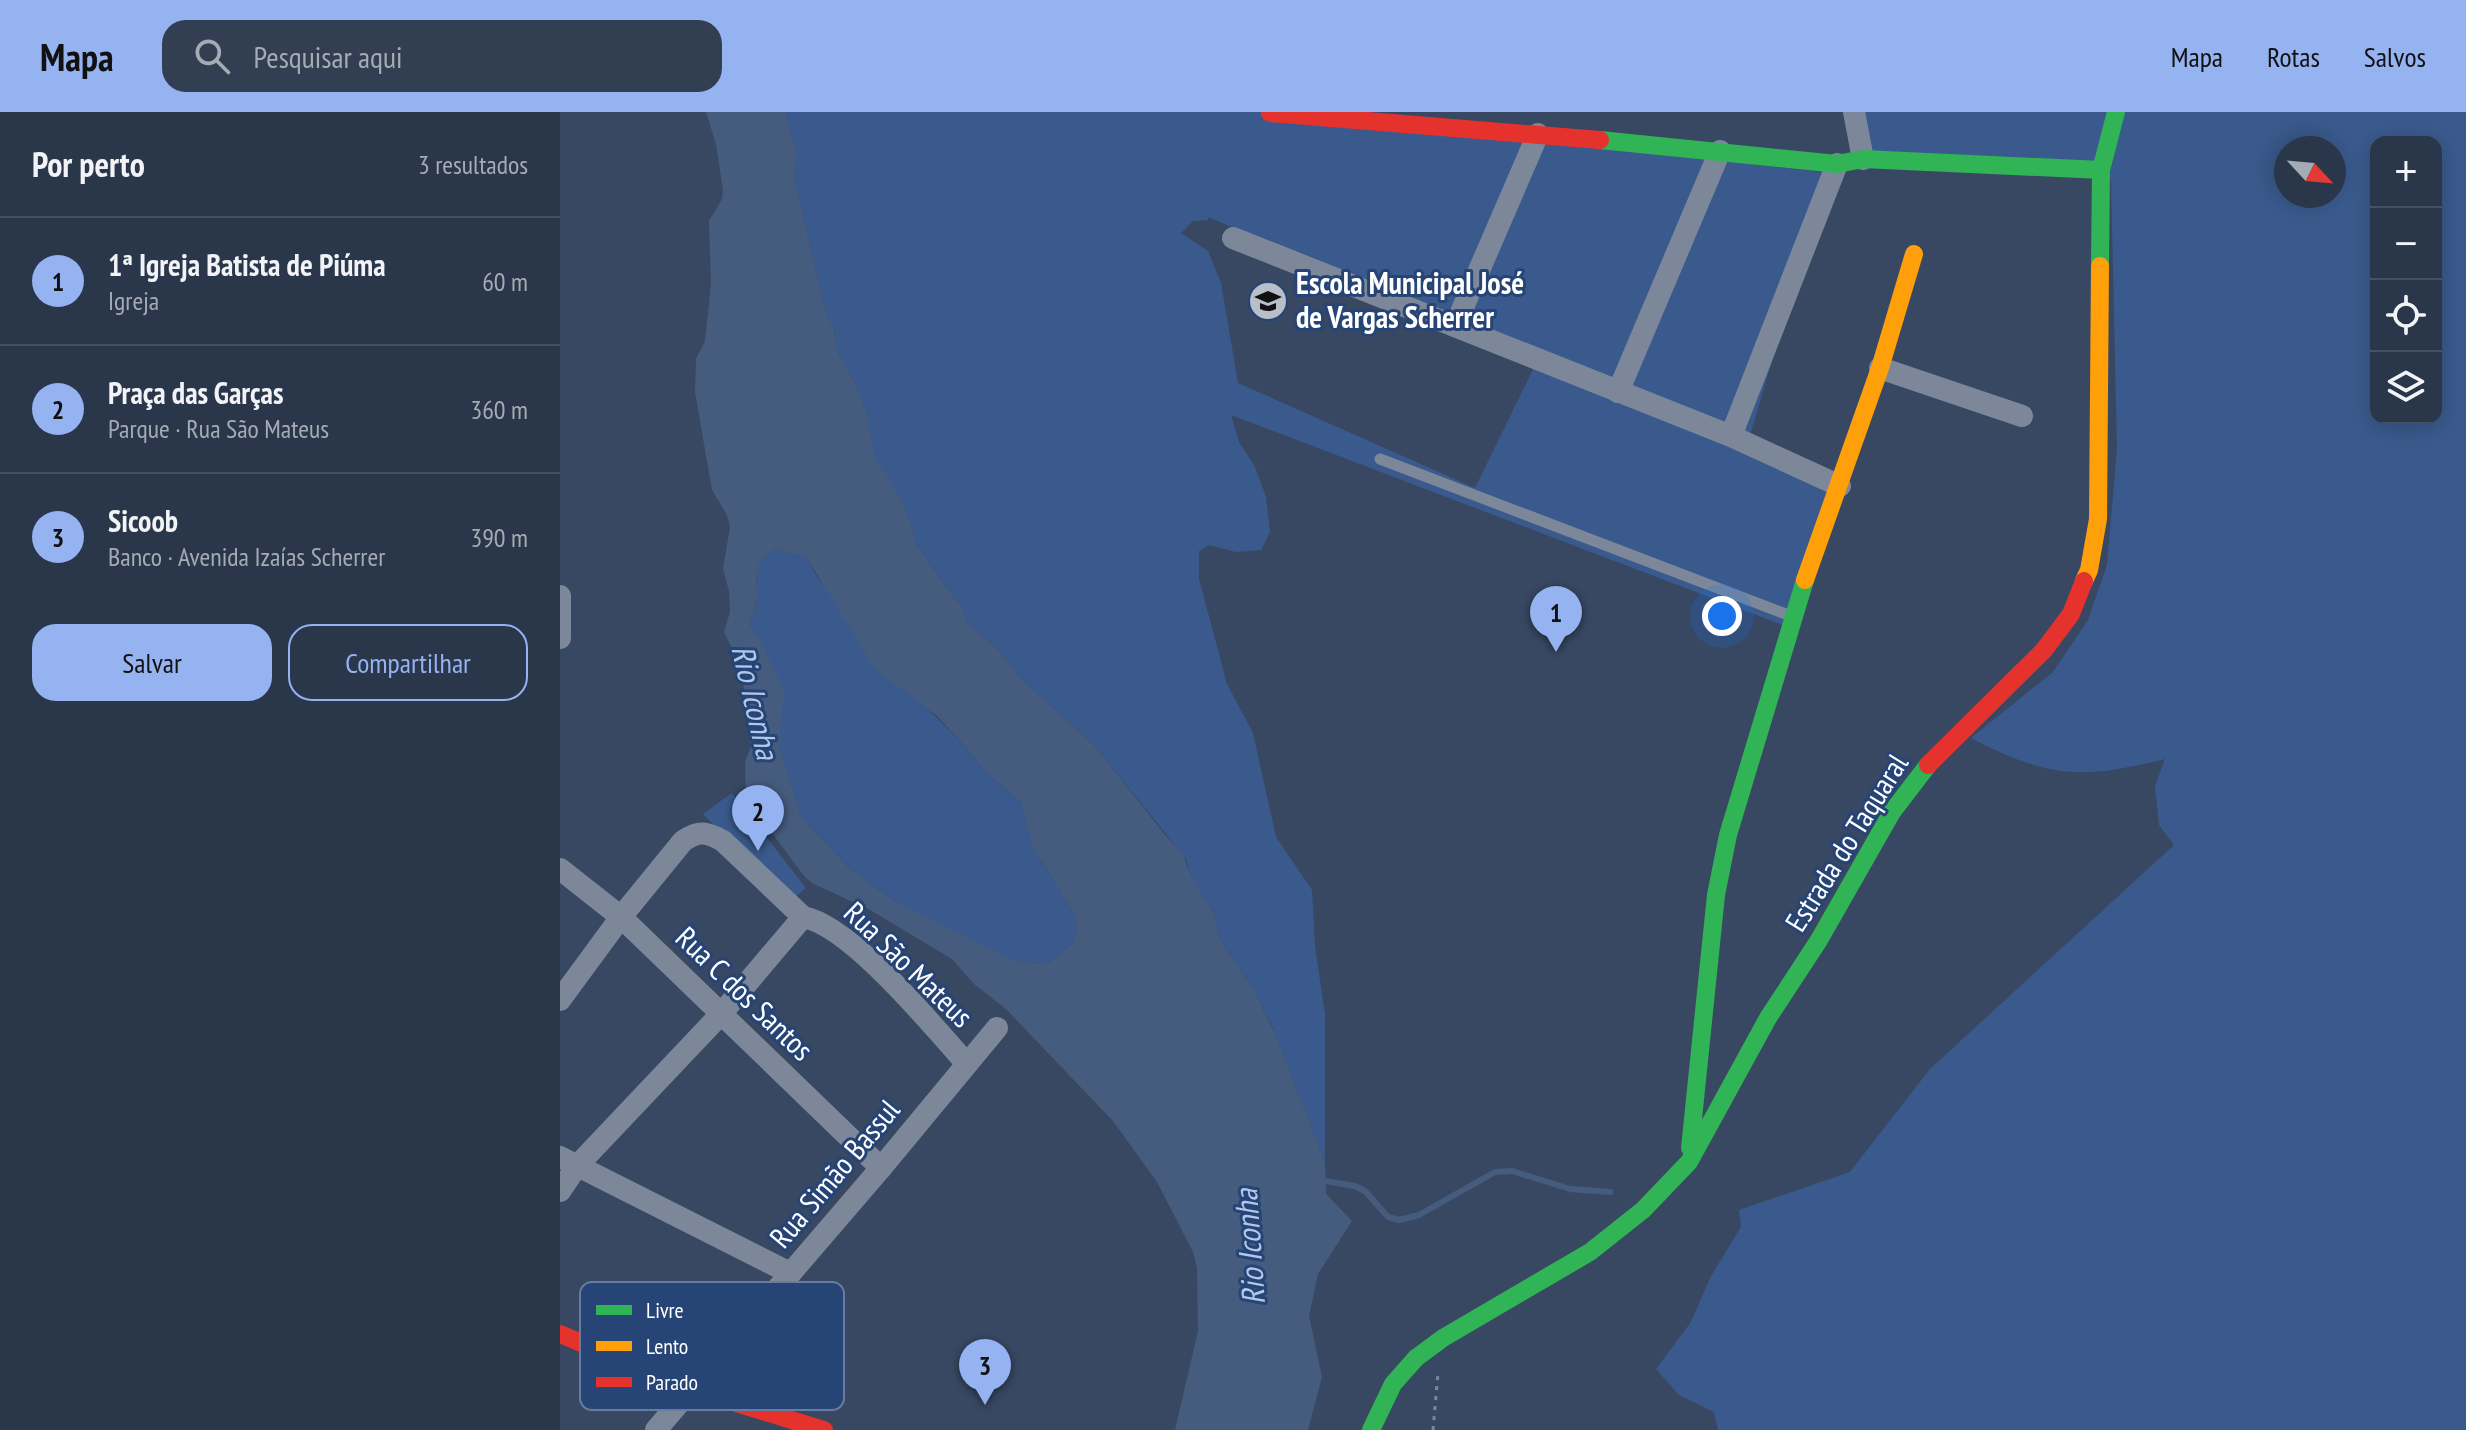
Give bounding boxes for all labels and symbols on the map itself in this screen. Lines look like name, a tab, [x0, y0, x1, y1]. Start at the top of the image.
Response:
north arrow	[2274, 136, 2346, 208]
place label: Escola Municipal José de Vargas Scherrer	[1296, 263, 1524, 336]
school or university icon: Escola Municipal José de Vargas Scherrer	[1247, 280, 1289, 322]
pin: 1	[1530, 586, 1582, 652]
your location	[1702, 596, 1742, 636]
water label: Rio Iconha	[722, 641, 790, 765]
street label: Estrada do Taquaral	[1776, 746, 1916, 938]
pin: 2	[732, 785, 784, 851]
street label: Rua São Mateus	[836, 893, 982, 1035]
street label: Rua C dos Santos	[668, 918, 822, 1068]
street label: Rua Simão Bassul	[760, 1091, 907, 1255]
water label: Rio Iconha	[1224, 1186, 1274, 1306]
legend	[580, 1282, 844, 1410]
text: Livre	[646, 1296, 684, 1324]
text: Lento	[646, 1332, 688, 1360]
pin: 3	[959, 1339, 1011, 1405]
text: Parado	[646, 1368, 698, 1396]

